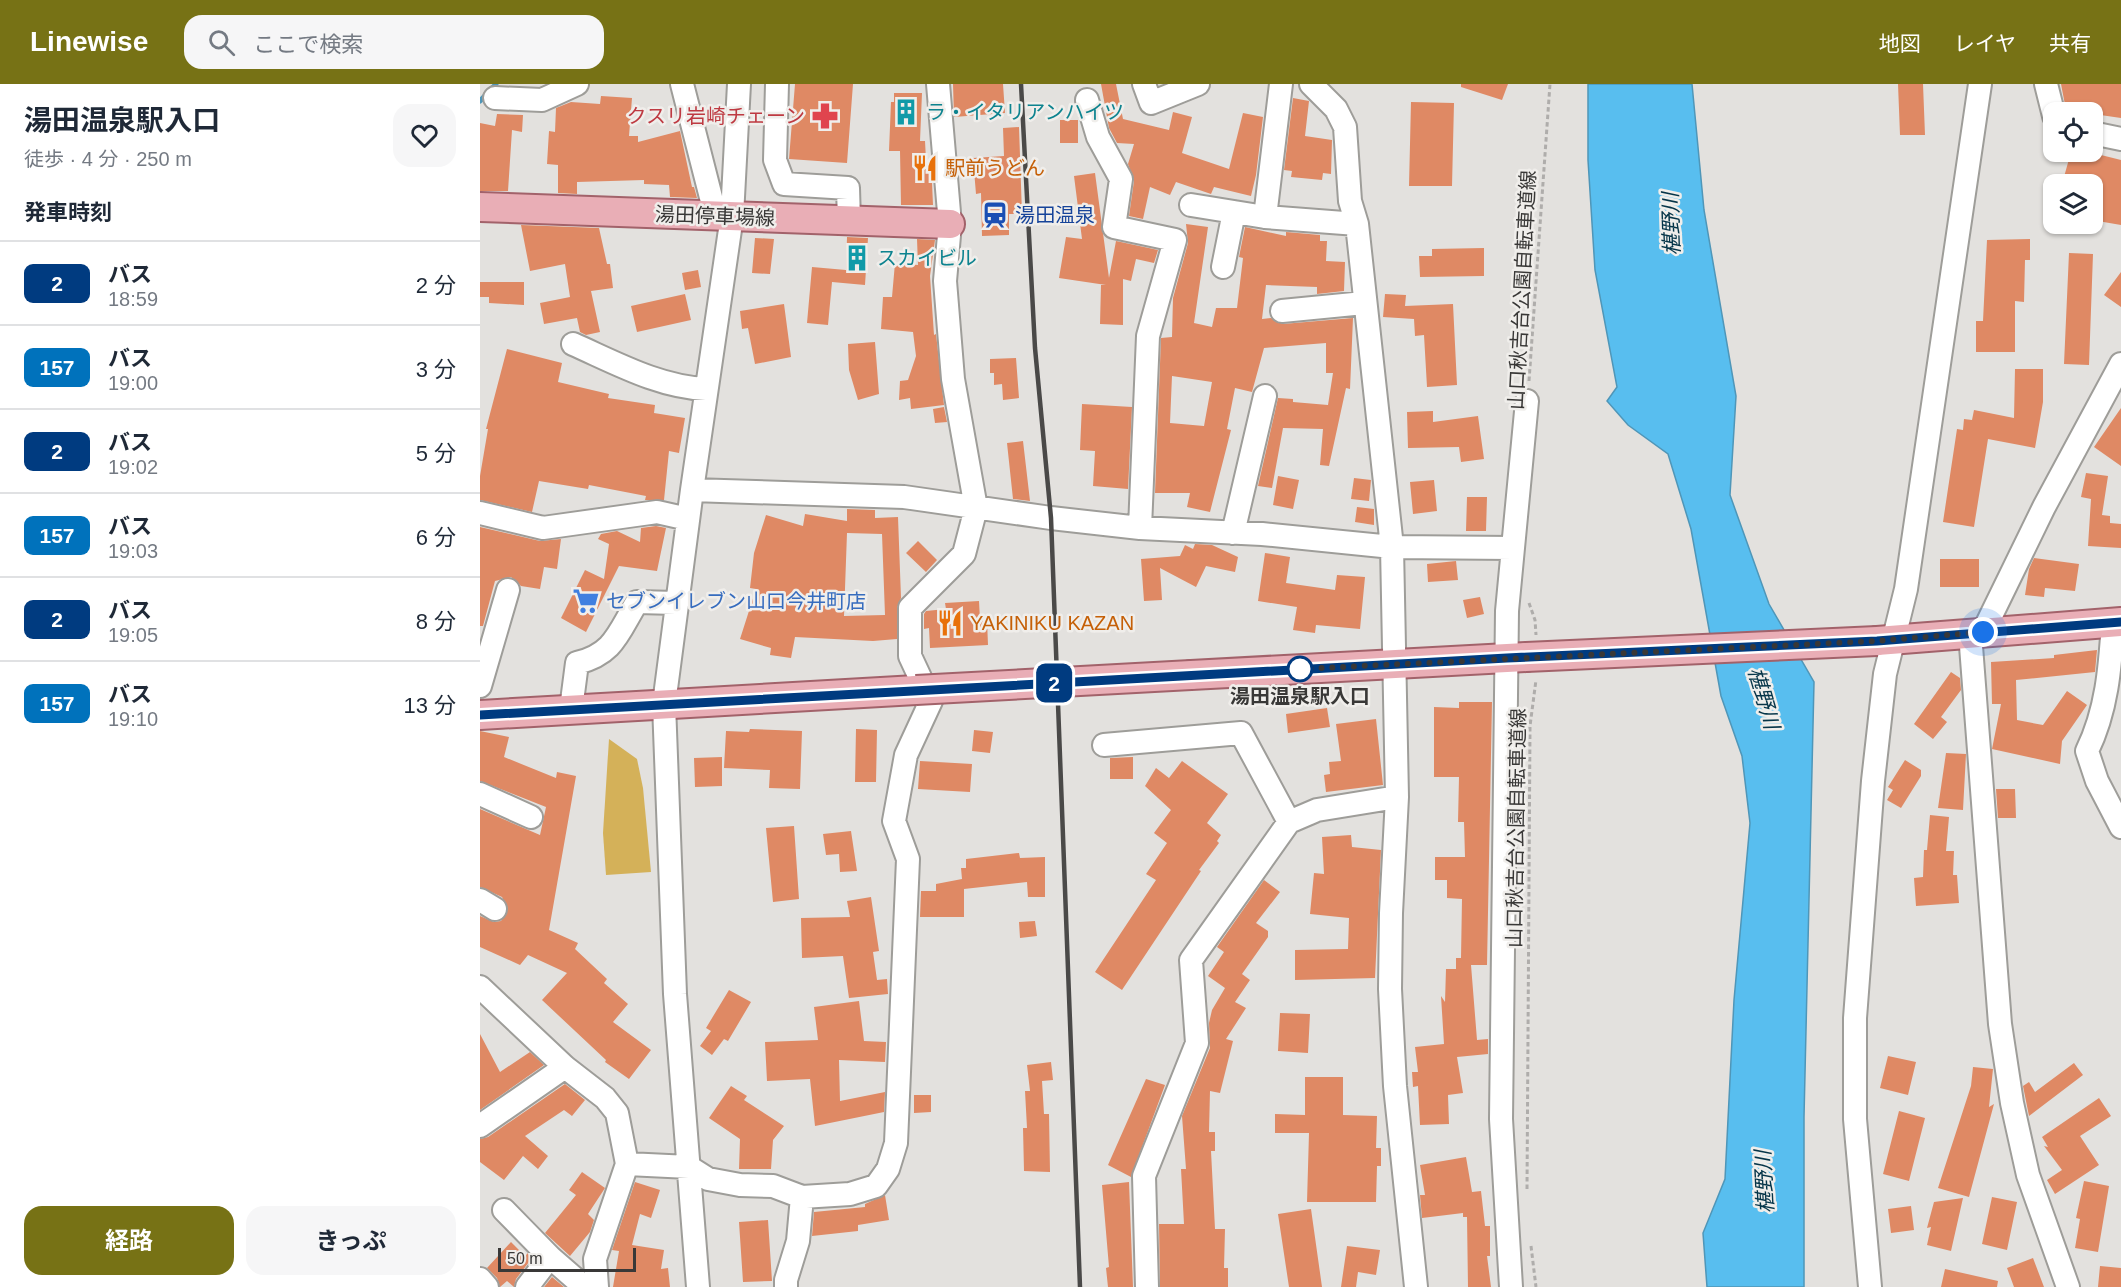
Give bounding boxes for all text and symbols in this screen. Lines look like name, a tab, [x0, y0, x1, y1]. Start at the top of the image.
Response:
search box	[184, 15, 604, 69]
text: Linewise	[30, 26, 148, 57]
icon: search	[205, 26, 238, 59]
text: ここで検索	[253, 32, 363, 57]
text: 地図	[1879, 32, 1921, 55]
text: レイヤ	[1954, 32, 2016, 55]
text: 共有	[2049, 32, 2091, 55]
building icon: ラ・イタリアンハイツ	[891, 97, 921, 127]
pharmacy icon: クスリ岩崎チェーン	[810, 101, 840, 131]
place label: ラ・イタリアンハイツ	[926, 101, 1124, 123]
map controls	[2043, 102, 2103, 234]
button: locate	[2043, 102, 2103, 162]
button: heart	[393, 104, 456, 167]
text: 湯田温泉駅入口	[24, 105, 220, 136]
place label: クスリ岩崎チェーン	[627, 105, 805, 127]
text: 徒歩 · 4 分 · 250 m	[24, 148, 192, 170]
restaurant icon: 駅前うどん	[910, 153, 940, 183]
place label: 駅前うどん	[945, 157, 1045, 179]
street label: 山口秋吉台公園自転車道線	[1505, 170, 1539, 410]
button: layers	[2043, 174, 2103, 234]
water label: 椹野川	[1658, 190, 1684, 256]
text: 発車時刻	[24, 200, 112, 225]
station icon: 湯田温泉	[980, 200, 1010, 230]
street label: 湯田停車場線	[655, 203, 775, 229]
place label: 湯田温泉	[1015, 204, 1095, 226]
building icon: スカイビル	[842, 243, 872, 273]
place label: スカイビル	[877, 247, 977, 269]
text: バス	[108, 262, 152, 287]
text: 2	[51, 272, 63, 295]
text: 2 分	[416, 273, 456, 298]
text: 18:59	[108, 288, 158, 310]
text: バス	[108, 346, 152, 371]
text: 157	[39, 356, 75, 379]
text: 3 分	[416, 357, 456, 382]
text: 19:00	[108, 372, 158, 394]
text: バス	[108, 430, 152, 455]
text: 2	[51, 440, 63, 463]
text: 5 分	[416, 441, 456, 466]
text: 19:02	[108, 456, 158, 478]
text: バス	[108, 514, 152, 539]
text: 157	[39, 524, 75, 547]
text: 6 分	[416, 525, 456, 550]
text: 19:03	[108, 540, 158, 562]
supermarket icon: セブンイレブン山口今井町店	[571, 586, 601, 616]
place label: セブンイレブン山口今井町店	[606, 590, 866, 612]
text: バス	[108, 598, 152, 623]
text: 2	[51, 608, 63, 631]
restaurant icon: YAKINIKU KAZAN	[935, 608, 965, 638]
text: 8 分	[416, 609, 456, 634]
place label: YAKINIKU KAZAN	[970, 612, 1134, 634]
your location	[1968, 617, 1998, 647]
text: 19:05	[108, 624, 158, 646]
marker: 湯田温泉駅入口	[1287, 656, 1313, 682]
line badge: 2	[1034, 664, 1074, 702]
water label: 椹野川	[1744, 665, 1784, 733]
text: 2	[1048, 672, 1060, 695]
text: バス	[108, 682, 152, 707]
place label: 湯田温泉駅入口	[1230, 685, 1370, 707]
text: 157	[39, 692, 75, 715]
text: 13 分	[403, 693, 456, 718]
text: 19:10	[108, 708, 158, 730]
street label: 山口秋吉台公園自転車道線	[1503, 708, 1529, 948]
water label: 椹野川	[1751, 1148, 1777, 1214]
button: 経路	[24, 1206, 234, 1275]
button: きっぷ	[246, 1206, 456, 1275]
scale bar	[498, 1245, 636, 1272]
text: 50 m	[507, 1250, 543, 1267]

